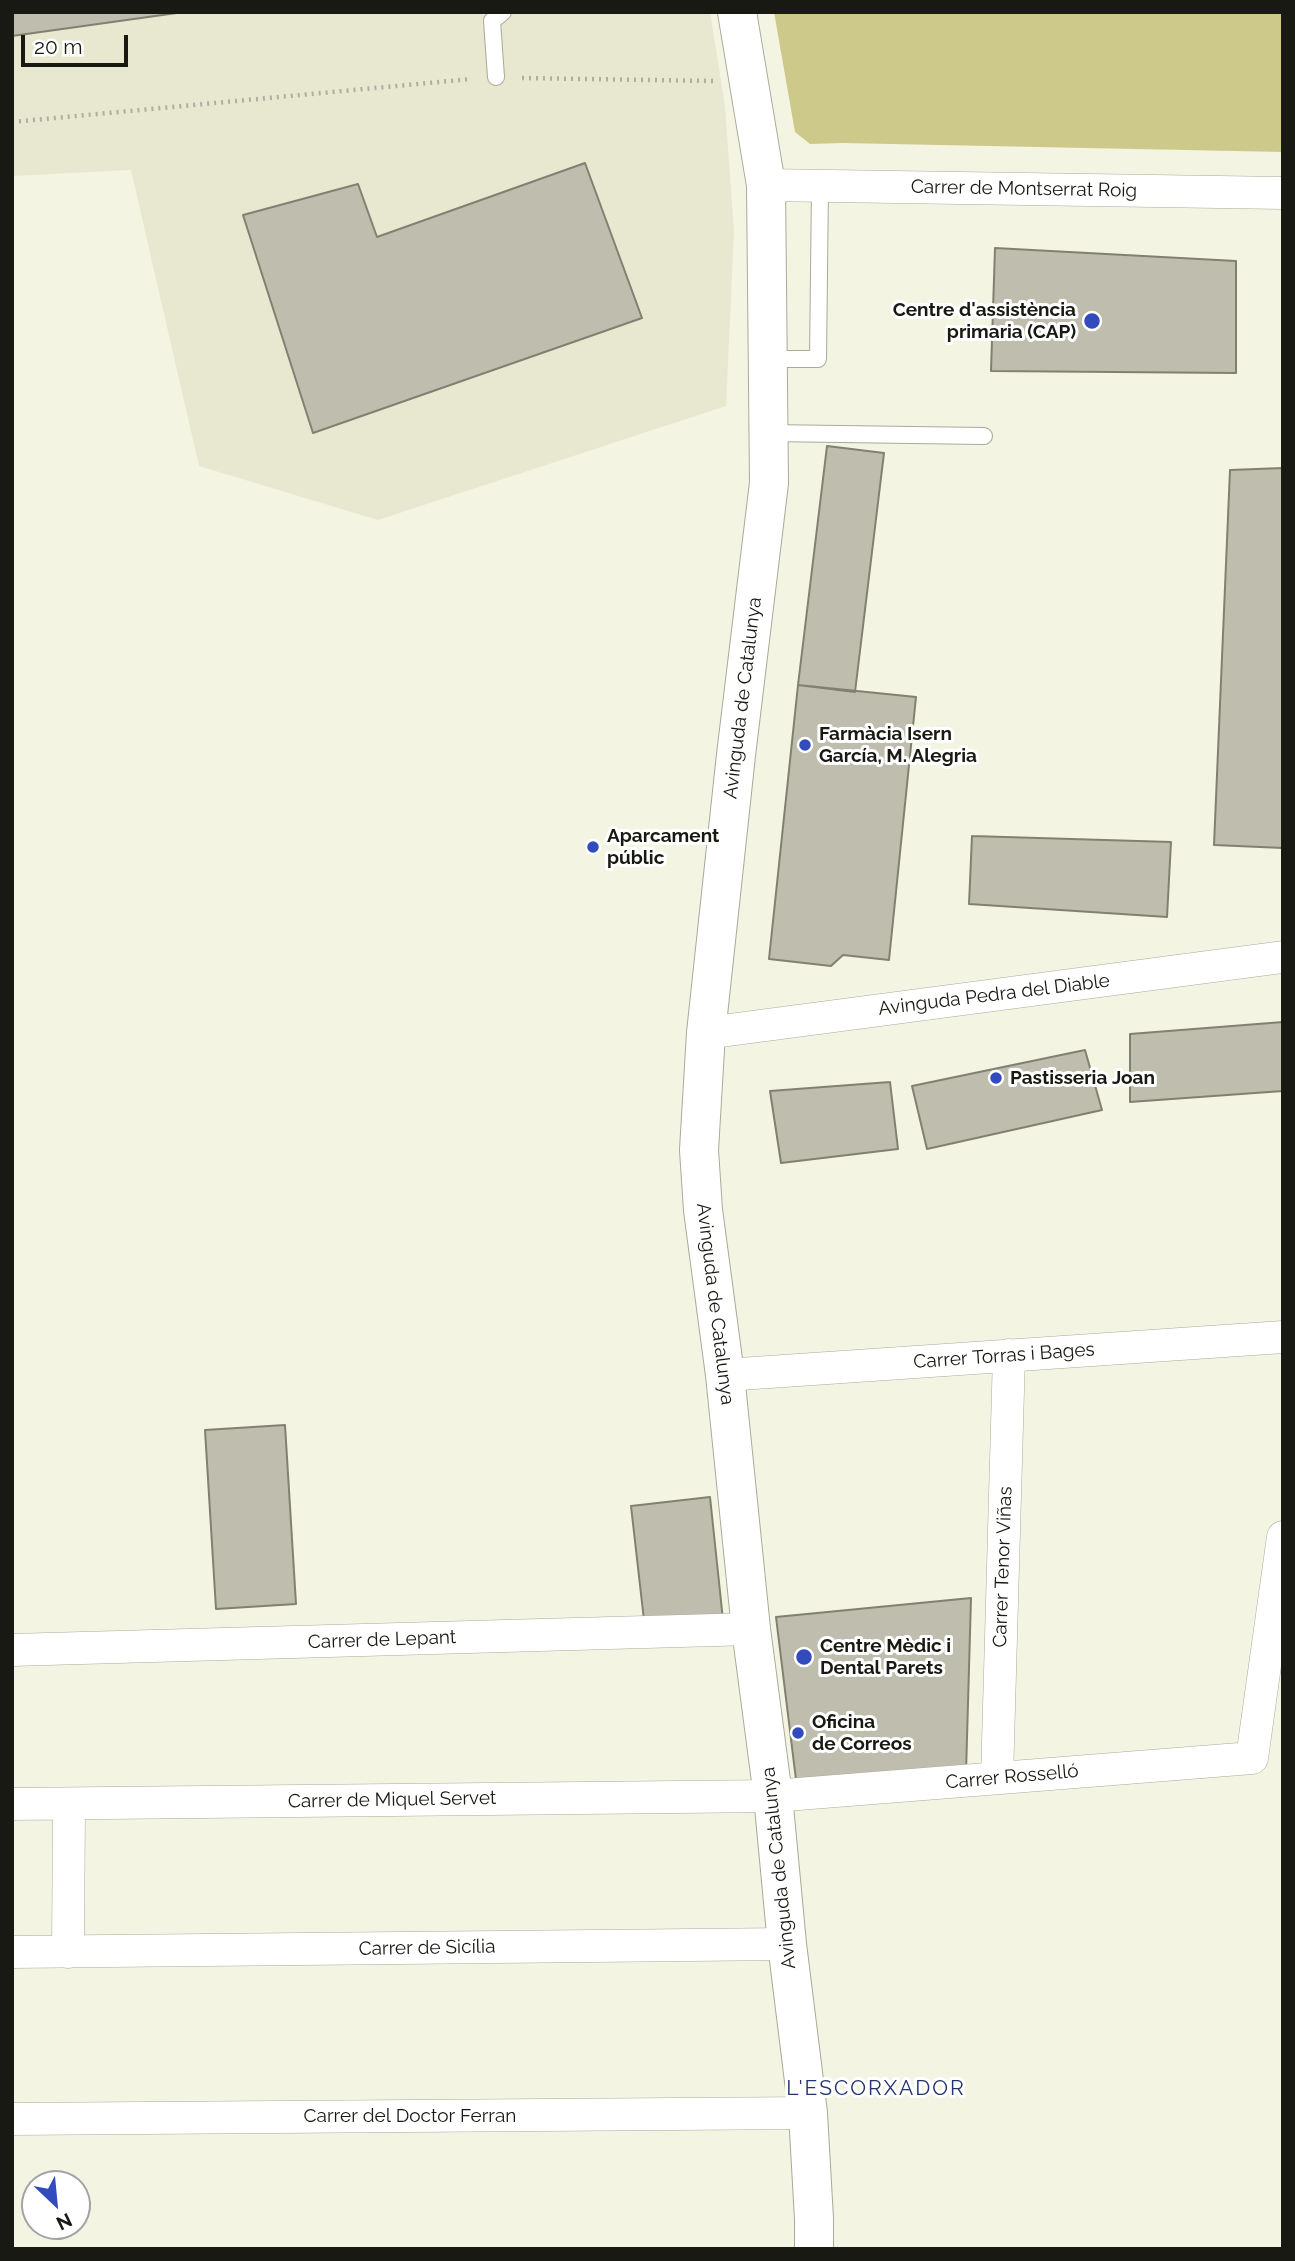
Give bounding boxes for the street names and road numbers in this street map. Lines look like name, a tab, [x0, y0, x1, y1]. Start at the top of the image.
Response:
street label: Carrer de Montserrat Roig	[911, 176, 1137, 202]
street label: Avinguda de Catalunya	[719, 596, 767, 800]
street label: Avinguda Pedra del Diable	[877, 969, 1111, 1021]
street label: Avinguda de Catalunya	[691, 1202, 739, 1406]
street label: Carrer Torras i Bages	[913, 1338, 1095, 1374]
street label: Carrer Tenor Viñas	[989, 1486, 1017, 1648]
street label: Carrer de Lepant	[307, 1626, 457, 1654]
street label: Carrer Rosselló	[944, 1760, 1080, 1794]
street label: Avinguda de Catalunya	[757, 1766, 801, 1970]
street label: Carrer de Miquel Servet	[288, 1787, 496, 1813]
street label: Carrer de Sicília	[358, 1935, 496, 1961]
street label: Carrer del Doctor Ferran	[304, 2105, 516, 2127]

